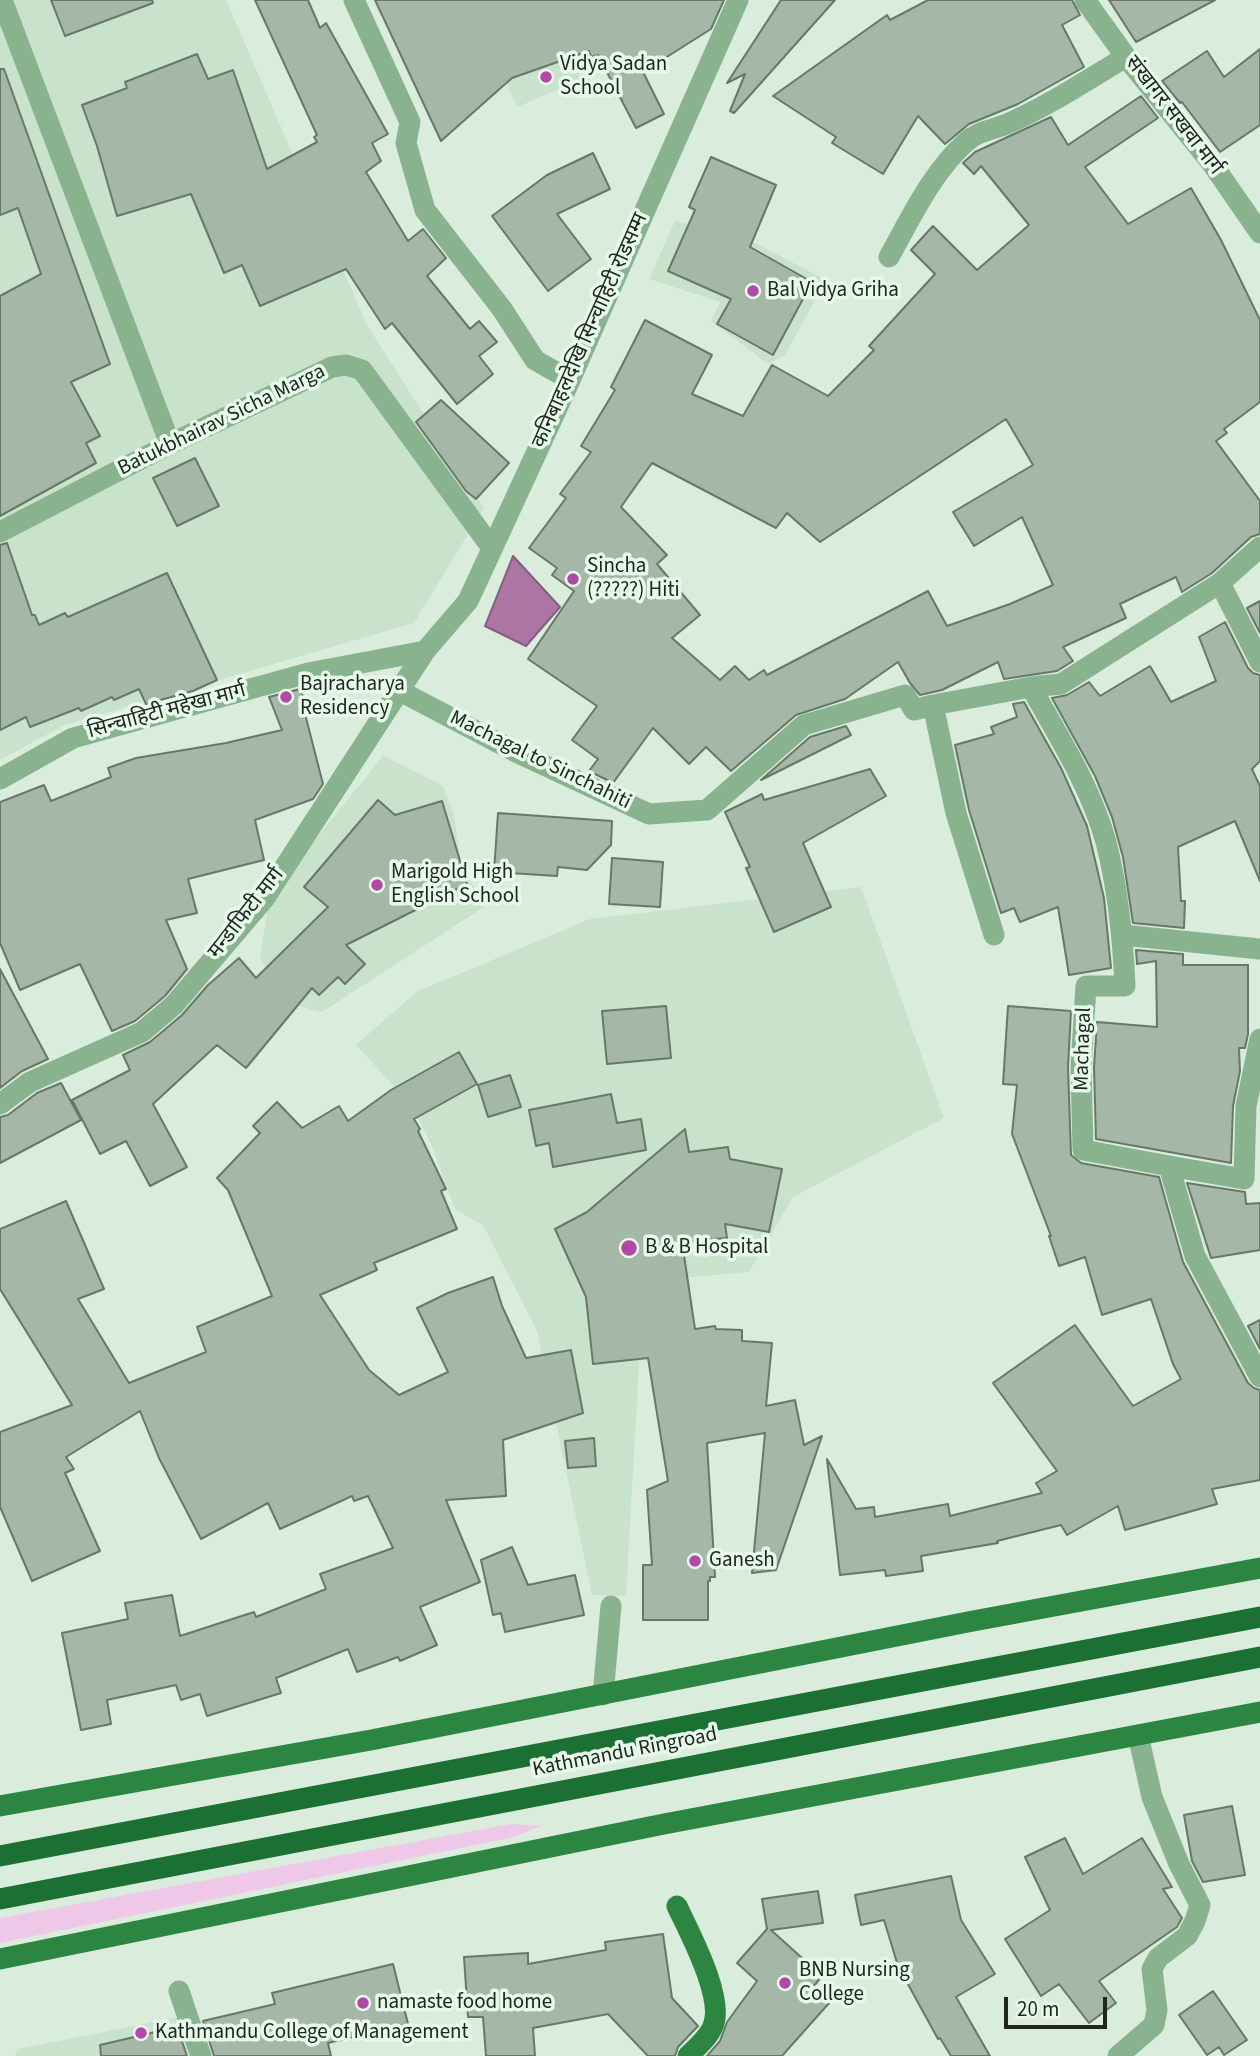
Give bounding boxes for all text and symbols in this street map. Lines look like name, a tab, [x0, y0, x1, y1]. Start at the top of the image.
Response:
place label: Vidya Sadan School	[560, 52, 667, 102]
street label: संखागर सखवा मार्ग	[1119, 52, 1227, 180]
marker: Vidya Sadan School	[538, 69, 554, 85]
street label: कनिबाहलदेखि सिन्चाहिटी रोडसम्म	[528, 210, 654, 452]
place label: Bal Vidya Griha	[767, 278, 899, 304]
marker: Bal Vidya Griha	[745, 283, 761, 299]
street label: Batukbhairav Sicha Marga	[114, 360, 330, 482]
place label: Sincha (?????) Hiti	[587, 554, 680, 604]
marker: Sincha (?????) Hiti	[565, 571, 581, 587]
place label: Bajracharya Residency	[300, 672, 405, 722]
street label: सिन्चाहिटी महेखा मार्ग	[85, 679, 249, 745]
marker: Bajracharya Residency	[278, 689, 294, 705]
street label: Machagal to Sinchahiti	[445, 706, 635, 816]
place label: Marigold High English School	[391, 860, 519, 910]
street label: मन्डाफिटी मार्ग	[204, 864, 290, 964]
marker: Marigold High English School	[369, 877, 385, 893]
street label: Machagal	[1070, 1007, 1098, 1091]
place label: B & B Hospital	[645, 1235, 768, 1261]
marker: B & B Hospital	[619, 1238, 639, 1258]
place label: Ganesh	[709, 1548, 775, 1574]
marker: Ganesh	[687, 1553, 703, 1569]
street label: Kathmandu Ringroad	[531, 1723, 719, 1783]
place label: BNB Nursing College	[799, 1958, 910, 2008]
marker: BNB Nursing College	[777, 1975, 793, 1991]
scale bar	[1008, 1982, 1111, 2026]
place label: namaste food home	[377, 1990, 552, 2016]
text: 20 m	[1017, 1994, 1059, 2024]
marker: namaste food home	[355, 1995, 371, 2011]
place label: Kathmandu College of Management	[155, 2020, 469, 2046]
marker: Kathmandu College of Management	[133, 2025, 149, 2041]

